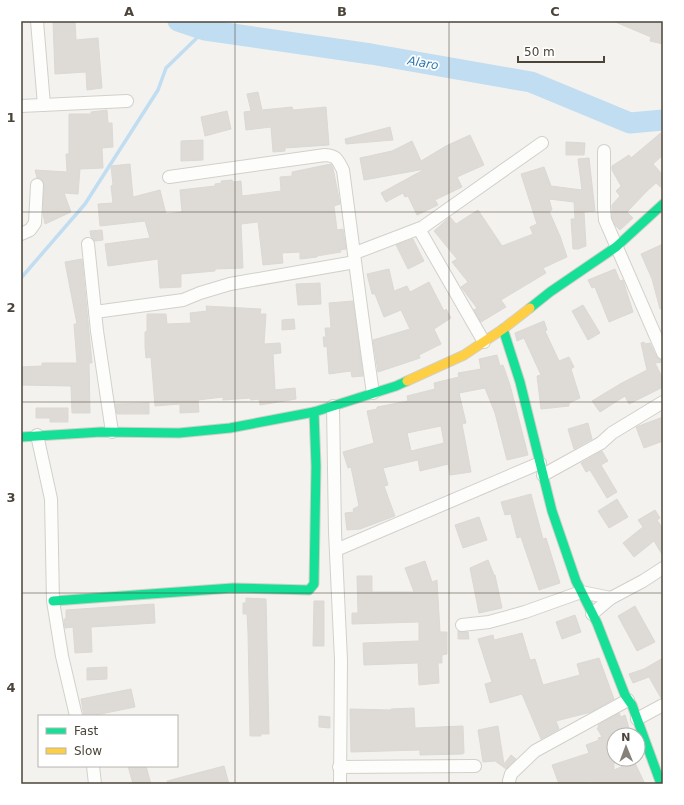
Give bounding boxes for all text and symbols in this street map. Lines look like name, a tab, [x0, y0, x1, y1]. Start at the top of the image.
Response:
text: A	[124, 4, 134, 19]
text: B	[337, 4, 347, 19]
text: C	[550, 4, 560, 19]
scale bar	[518, 38, 604, 64]
text: 50 m	[524, 45, 555, 59]
water label: Alaro	[405, 53, 440, 73]
text: 1	[6, 110, 16, 125]
text: 2	[6, 300, 16, 315]
text: 3	[6, 490, 16, 505]
text: 4	[6, 680, 16, 695]
legend	[38, 715, 178, 767]
text: Fast	[74, 724, 98, 738]
north arrow	[606, 727, 646, 767]
text: N	[621, 731, 631, 744]
text: Slow	[74, 744, 102, 758]

